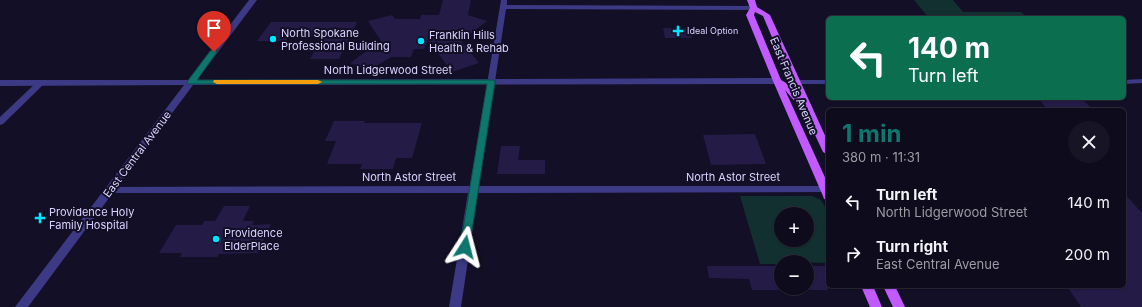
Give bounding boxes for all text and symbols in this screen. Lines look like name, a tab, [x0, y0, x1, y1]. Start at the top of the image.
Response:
pin	[197, 11, 231, 52]
icon: arrive	[203, 17, 225, 39]
marker: Ideal Option	[672, 25, 684, 37]
place label: Ideal Option	[687, 25, 738, 36]
place label: North Spokane Professional Building	[281, 26, 390, 53]
place label: Franklin Hills Health & Rehab	[429, 28, 509, 55]
text: 140 m	[908, 31, 990, 65]
icon: left	[842, 32, 894, 84]
marker: North Spokane Professional Building	[268, 34, 278, 44]
street label: East Francis Avenue	[767, 35, 821, 137]
marker: Franklin Hills Health & Rehab	[416, 36, 426, 46]
street label: North Lidgerwood Street	[324, 63, 453, 77]
text: Turn left	[908, 65, 978, 86]
street label: East Central Avenue	[100, 108, 174, 200]
text: 1 min	[842, 119, 901, 148]
button: close	[1068, 121, 1110, 163]
text: 380 m · 11:31	[842, 149, 920, 165]
street label: North Astor Street	[362, 170, 456, 184]
street label: North Astor Street	[686, 170, 780, 184]
text: Turn left	[876, 185, 937, 204]
icon: left	[842, 191, 864, 213]
text: 140 m	[1067, 193, 1110, 212]
text: North Lidgerwood Street	[876, 204, 1028, 220]
place label: Providence Holy Family Hospital	[49, 205, 134, 232]
map controls	[774, 207, 814, 295]
button: +	[774, 207, 814, 247]
marker: Providence Holy Family Hospital	[34, 212, 46, 224]
place label: Providence ElderPlace	[224, 226, 283, 253]
position arrow	[444, 226, 486, 268]
marker: Providence ElderPlace	[211, 234, 221, 244]
text: Turn right	[876, 237, 948, 256]
icon: right	[842, 243, 864, 265]
text: 200 m	[1065, 245, 1110, 264]
button: −	[774, 255, 814, 295]
text: East Central Avenue	[876, 256, 1000, 272]

